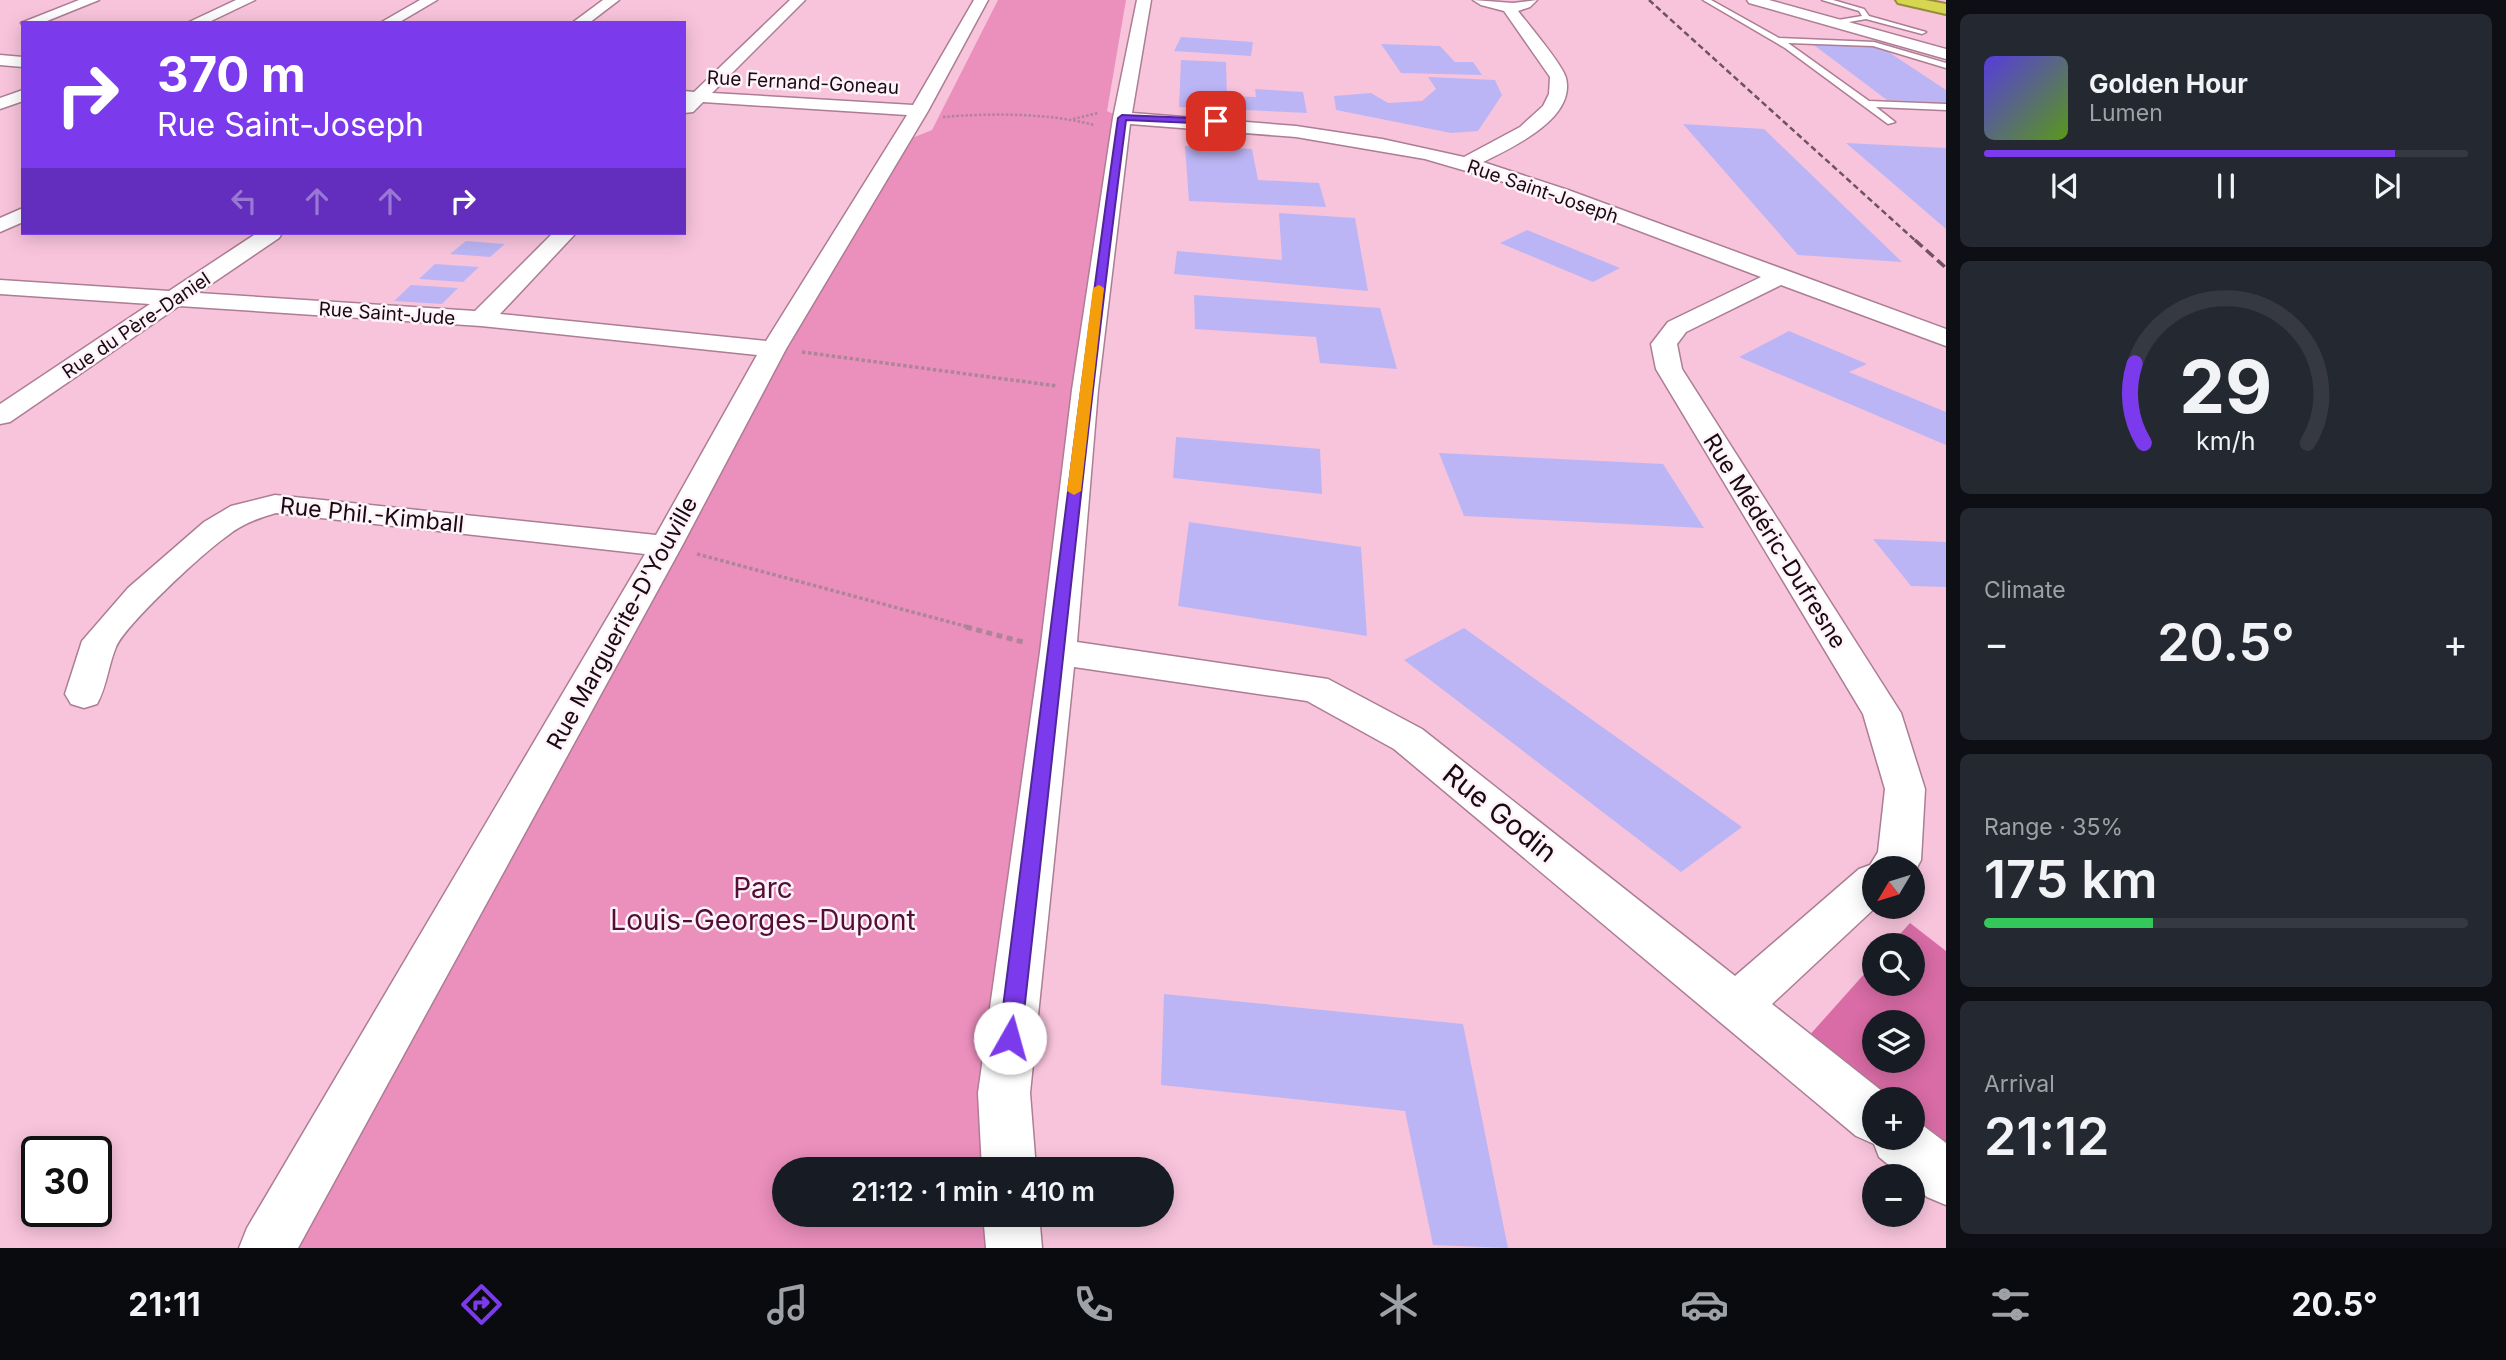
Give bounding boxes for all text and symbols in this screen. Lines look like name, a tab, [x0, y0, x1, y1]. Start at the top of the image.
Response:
text: 370 m	[157, 45, 306, 104]
icon: right	[42, 49, 133, 140]
street label: Rue Fernand-Goneau	[706, 66, 900, 99]
text: Golden Hour	[2089, 68, 2248, 99]
pin	[1186, 91, 1246, 151]
text: Lumen	[2089, 99, 2163, 127]
icon: arrive	[1197, 102, 1235, 140]
text: Rue Saint-Joseph	[157, 105, 424, 144]
street label: Rue Saint-Joseph	[1464, 155, 1622, 228]
icon: previous	[2046, 167, 2084, 205]
icon: pause	[2207, 167, 2245, 205]
icon: next	[2368, 167, 2406, 205]
icon: left	[225, 182, 263, 220]
icon: ahead	[298, 182, 336, 220]
icon: ahead	[371, 182, 409, 220]
icon: right	[444, 182, 482, 220]
street label: Rue du Père-Daniel	[58, 267, 215, 384]
street label: Rue Saint-Jude	[318, 297, 456, 330]
text: 29	[2179, 343, 2273, 432]
text: km/h	[2196, 426, 2256, 456]
street label: Rue Médéric-Dufresne	[1697, 429, 1853, 653]
street label: Rue Phil.-Kimball	[279, 491, 465, 539]
street label: Rue Marguerite-D'Youville	[541, 492, 703, 754]
text: Climate	[1984, 576, 2066, 604]
text: 20.5°	[2157, 611, 2295, 674]
text: −	[1984, 620, 2009, 666]
text: +	[2443, 620, 2468, 666]
street label: Rue Godin	[1436, 757, 1564, 869]
text: Range · 35%	[1984, 813, 2123, 841]
text: 175 km	[1984, 848, 2158, 911]
north arrow	[1862, 856, 1925, 919]
map controls	[1862, 856, 1925, 1227]
park label: Parc Louis-Georges-Dupont	[610, 871, 916, 937]
button: search	[1862, 933, 1925, 996]
position arrow	[973, 1001, 1047, 1075]
button: layers	[1862, 1010, 1925, 1073]
text: Arrival	[1984, 1070, 2055, 1098]
button: +	[1862, 1087, 1925, 1150]
text: 21:12	[1984, 1105, 2109, 1168]
speed limit sign: 30	[21, 1136, 112, 1227]
button: −	[1862, 1164, 1925, 1227]
text: 21:12 · 1 min · 410 m	[851, 1176, 1095, 1207]
icon: directions	[457, 1280, 506, 1329]
icon: music	[763, 1280, 812, 1329]
icon: phone	[1069, 1280, 1118, 1329]
icon: climate	[1374, 1280, 1423, 1329]
icon: car	[1680, 1280, 1729, 1329]
icon: filters	[1986, 1280, 2035, 1329]
text: 21:11	[128, 1285, 201, 1324]
text: 20.5°	[2291, 1285, 2378, 1324]

